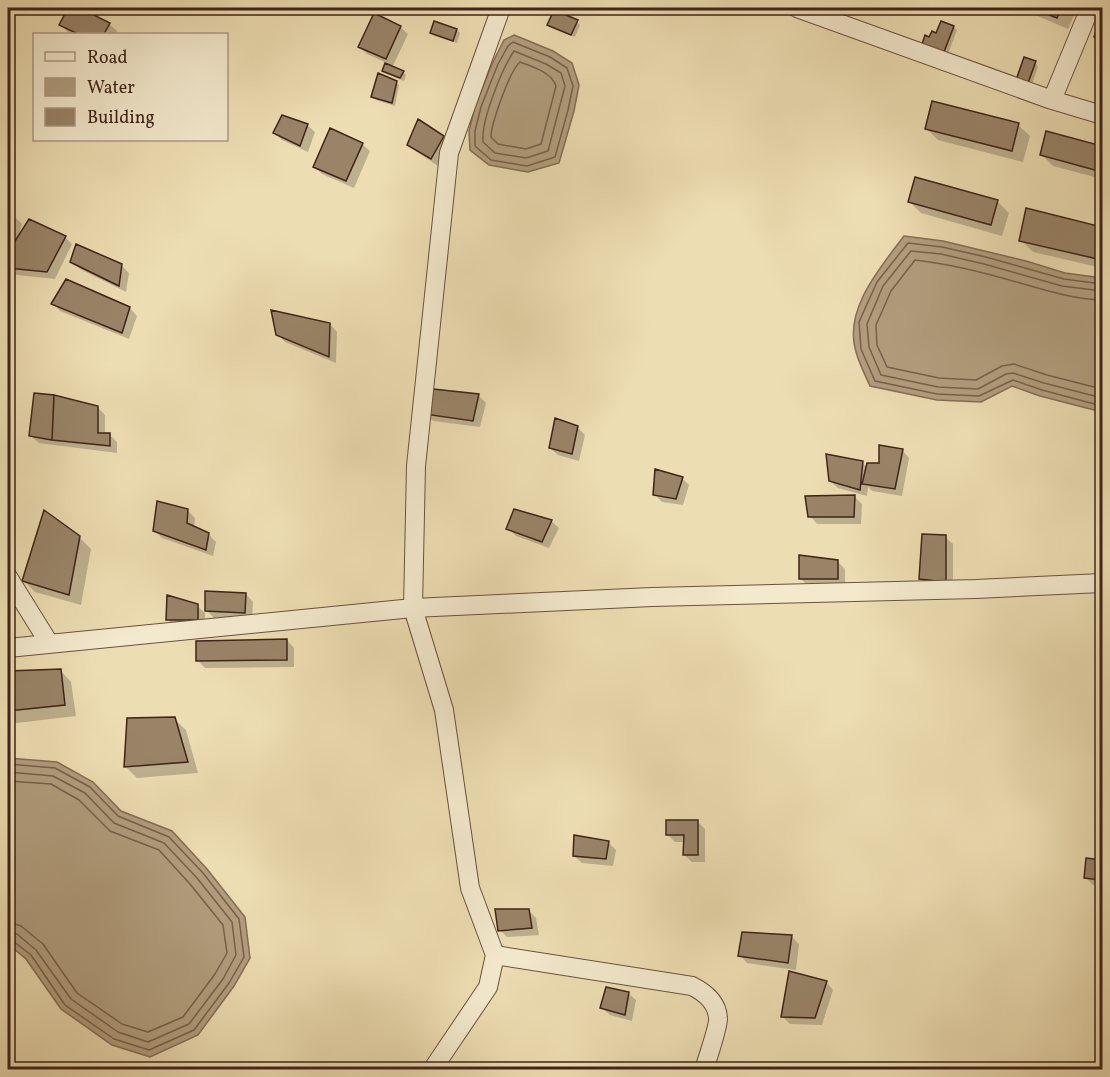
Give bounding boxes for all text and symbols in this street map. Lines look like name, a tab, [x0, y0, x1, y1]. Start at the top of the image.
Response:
legend	[33, 33, 228, 141]
text: Road	[87, 46, 128, 71]
text: Water	[87, 76, 135, 101]
text: Building	[87, 106, 155, 131]

